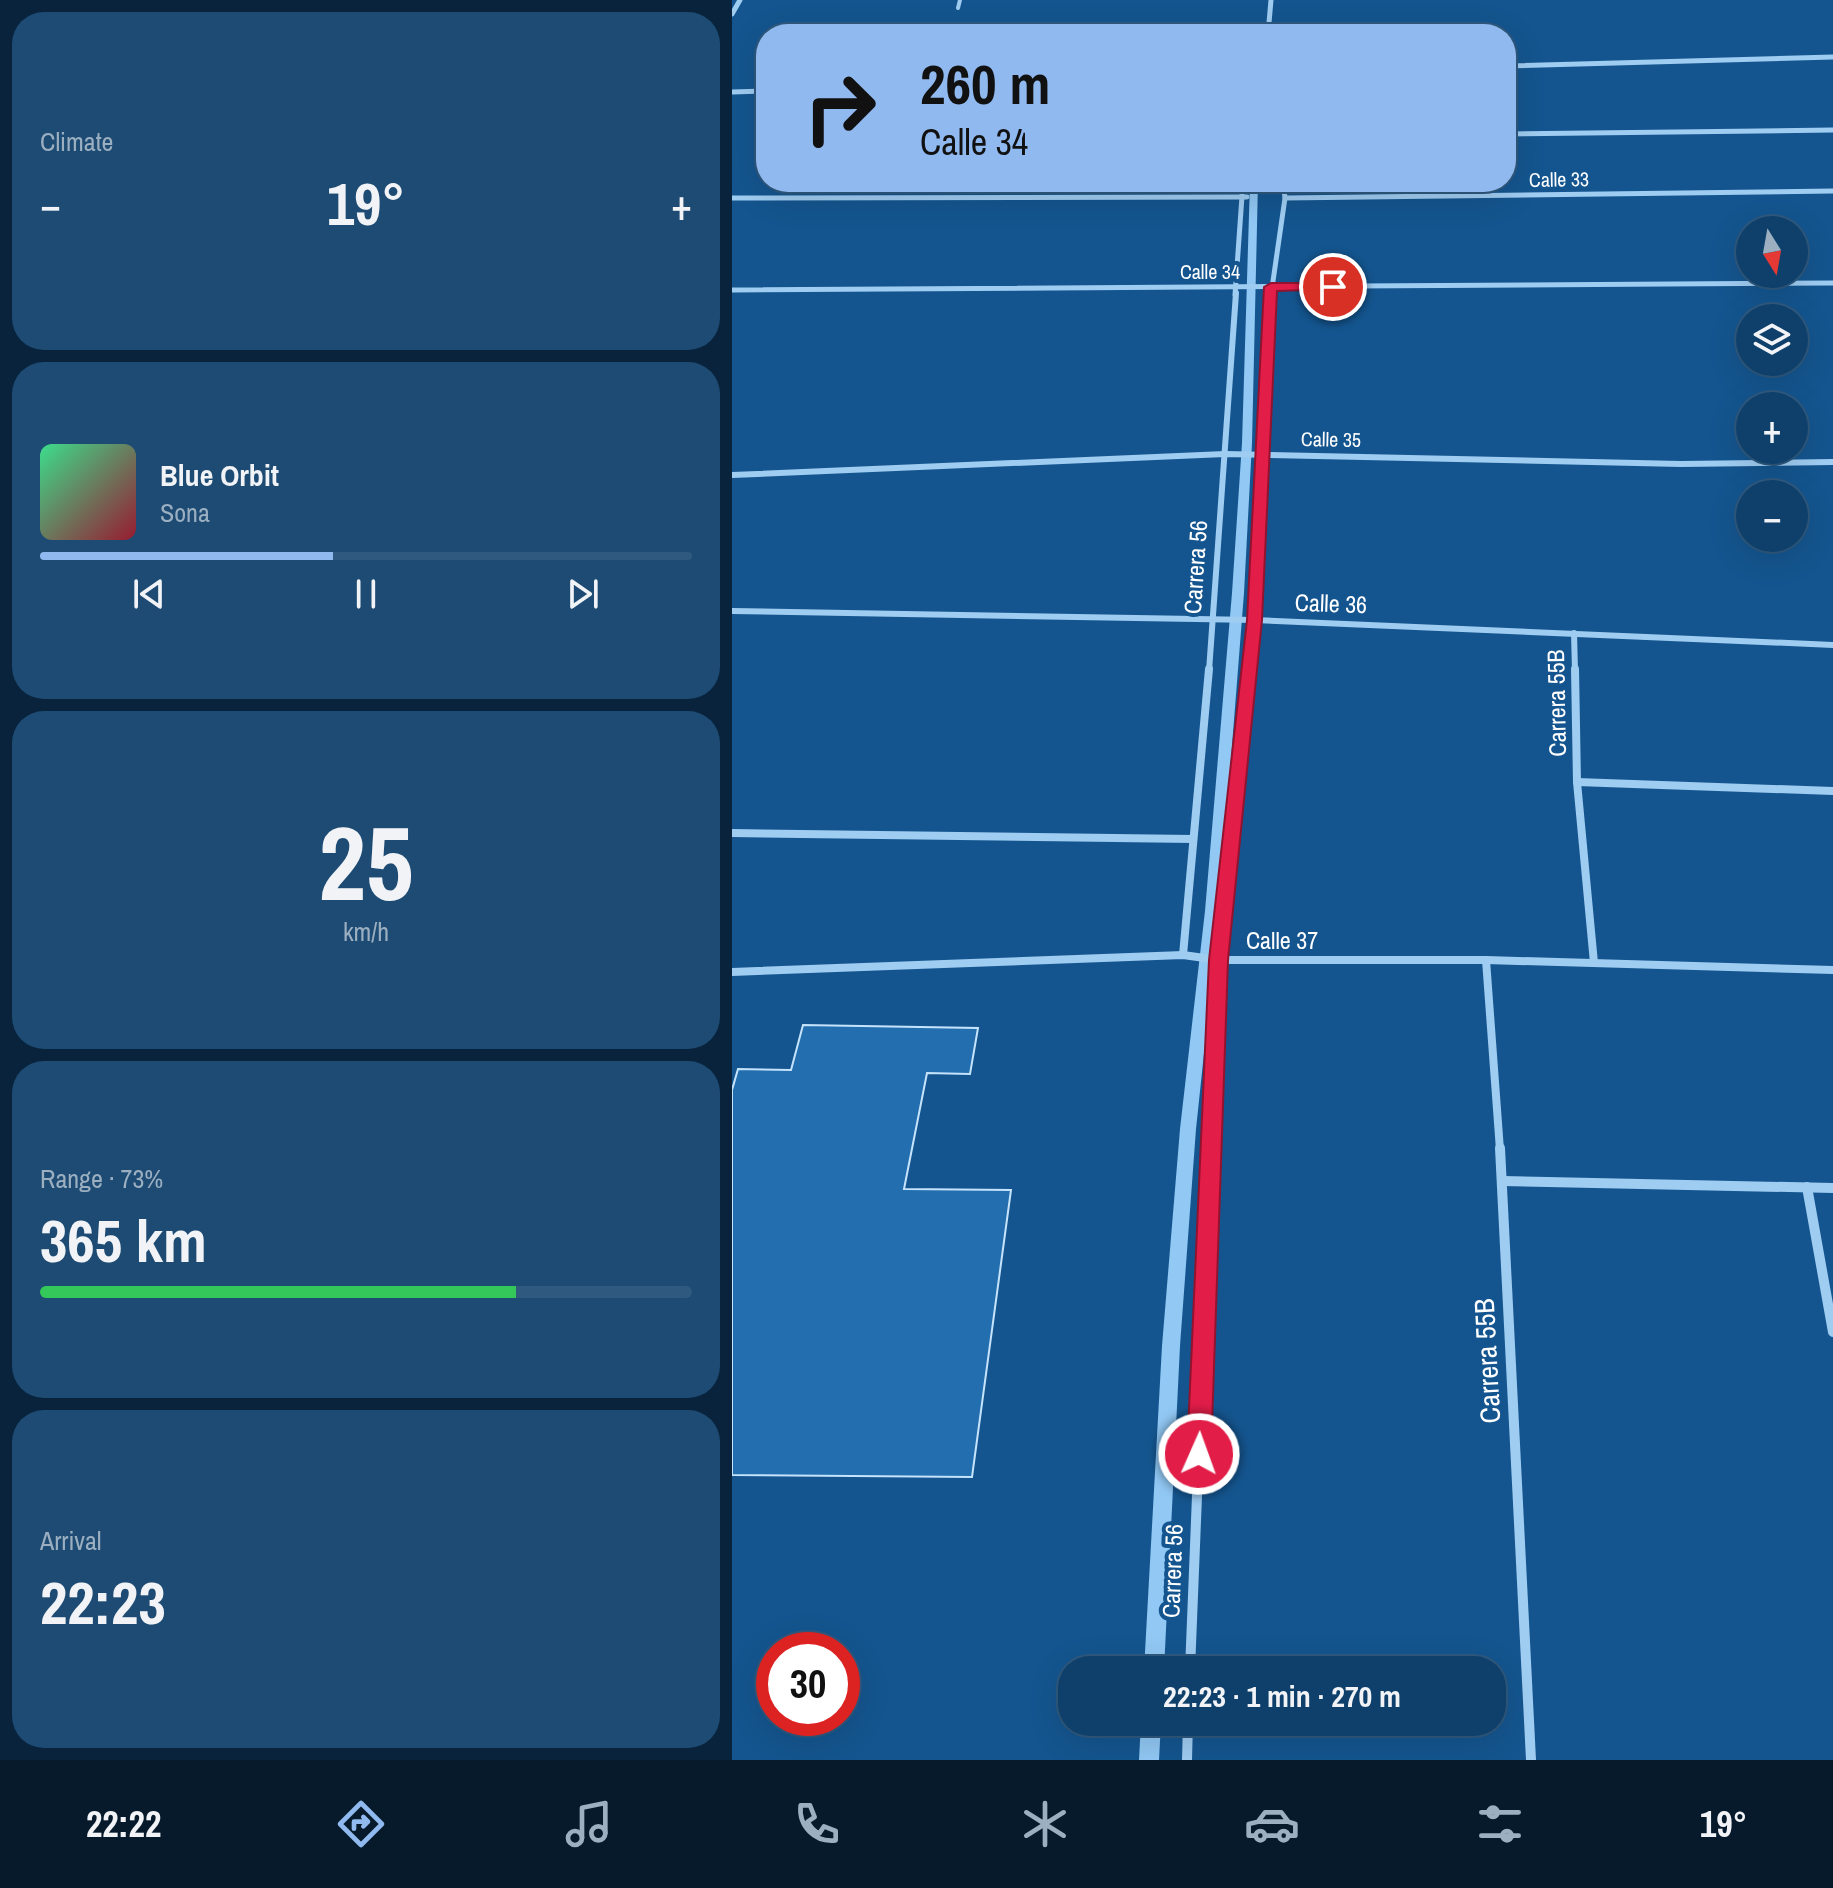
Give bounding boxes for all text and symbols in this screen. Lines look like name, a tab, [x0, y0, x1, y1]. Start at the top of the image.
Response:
text: 260 m	[920, 46, 1050, 121]
icon: right	[788, 56, 892, 160]
text: Calle 34	[920, 118, 1028, 166]
text: Climate	[40, 124, 113, 159]
text: 19°	[327, 163, 405, 244]
street label: Calle 33	[1529, 165, 1589, 193]
text: −	[40, 174, 61, 234]
text: +	[671, 174, 692, 234]
north arrow	[1736, 216, 1808, 288]
map controls	[1736, 216, 1808, 552]
pin	[1299, 253, 1367, 321]
street label: Calle 34	[1180, 258, 1240, 285]
icon: arrive	[1311, 265, 1355, 309]
button: layers	[1736, 304, 1808, 376]
button: +	[1736, 392, 1808, 464]
street label: Calle 35	[1301, 425, 1361, 453]
text: Blue Orbit	[160, 455, 279, 495]
button: −	[1736, 480, 1808, 552]
text: Sona	[160, 495, 210, 530]
street label: Carrera 56	[1176, 519, 1214, 615]
icon: previous	[127, 572, 171, 616]
icon: pause	[344, 572, 388, 616]
icon: next	[561, 572, 605, 616]
street label: Calle 36	[1294, 586, 1368, 620]
street label: Carrera 55B	[1539, 649, 1573, 757]
text: 25	[319, 792, 413, 932]
text: km/h	[343, 914, 389, 949]
street label: Calle 37	[1246, 924, 1318, 956]
text: Range · 73%	[40, 1161, 163, 1196]
text: 365 km	[40, 1200, 207, 1281]
street label: Carrera 55B	[1465, 1298, 1509, 1424]
position arrow	[1157, 1412, 1241, 1496]
text: Arrival	[40, 1523, 102, 1558]
street label: Carrera 56	[1154, 1523, 1190, 1619]
text: 22:23	[40, 1562, 166, 1643]
speed limit sign: 30	[756, 1632, 860, 1736]
text: 22:23 · 1 min · 270 m	[1163, 1676, 1401, 1716]
icon: directions	[333, 1796, 389, 1852]
icon: music	[561, 1796, 617, 1852]
icon: phone	[789, 1796, 845, 1852]
icon: climate	[1017, 1796, 1073, 1852]
icon: car	[1244, 1796, 1300, 1852]
icon: filters	[1472, 1796, 1528, 1852]
text: 22:22	[86, 1800, 161, 1848]
text: 19°	[1700, 1800, 1747, 1848]

